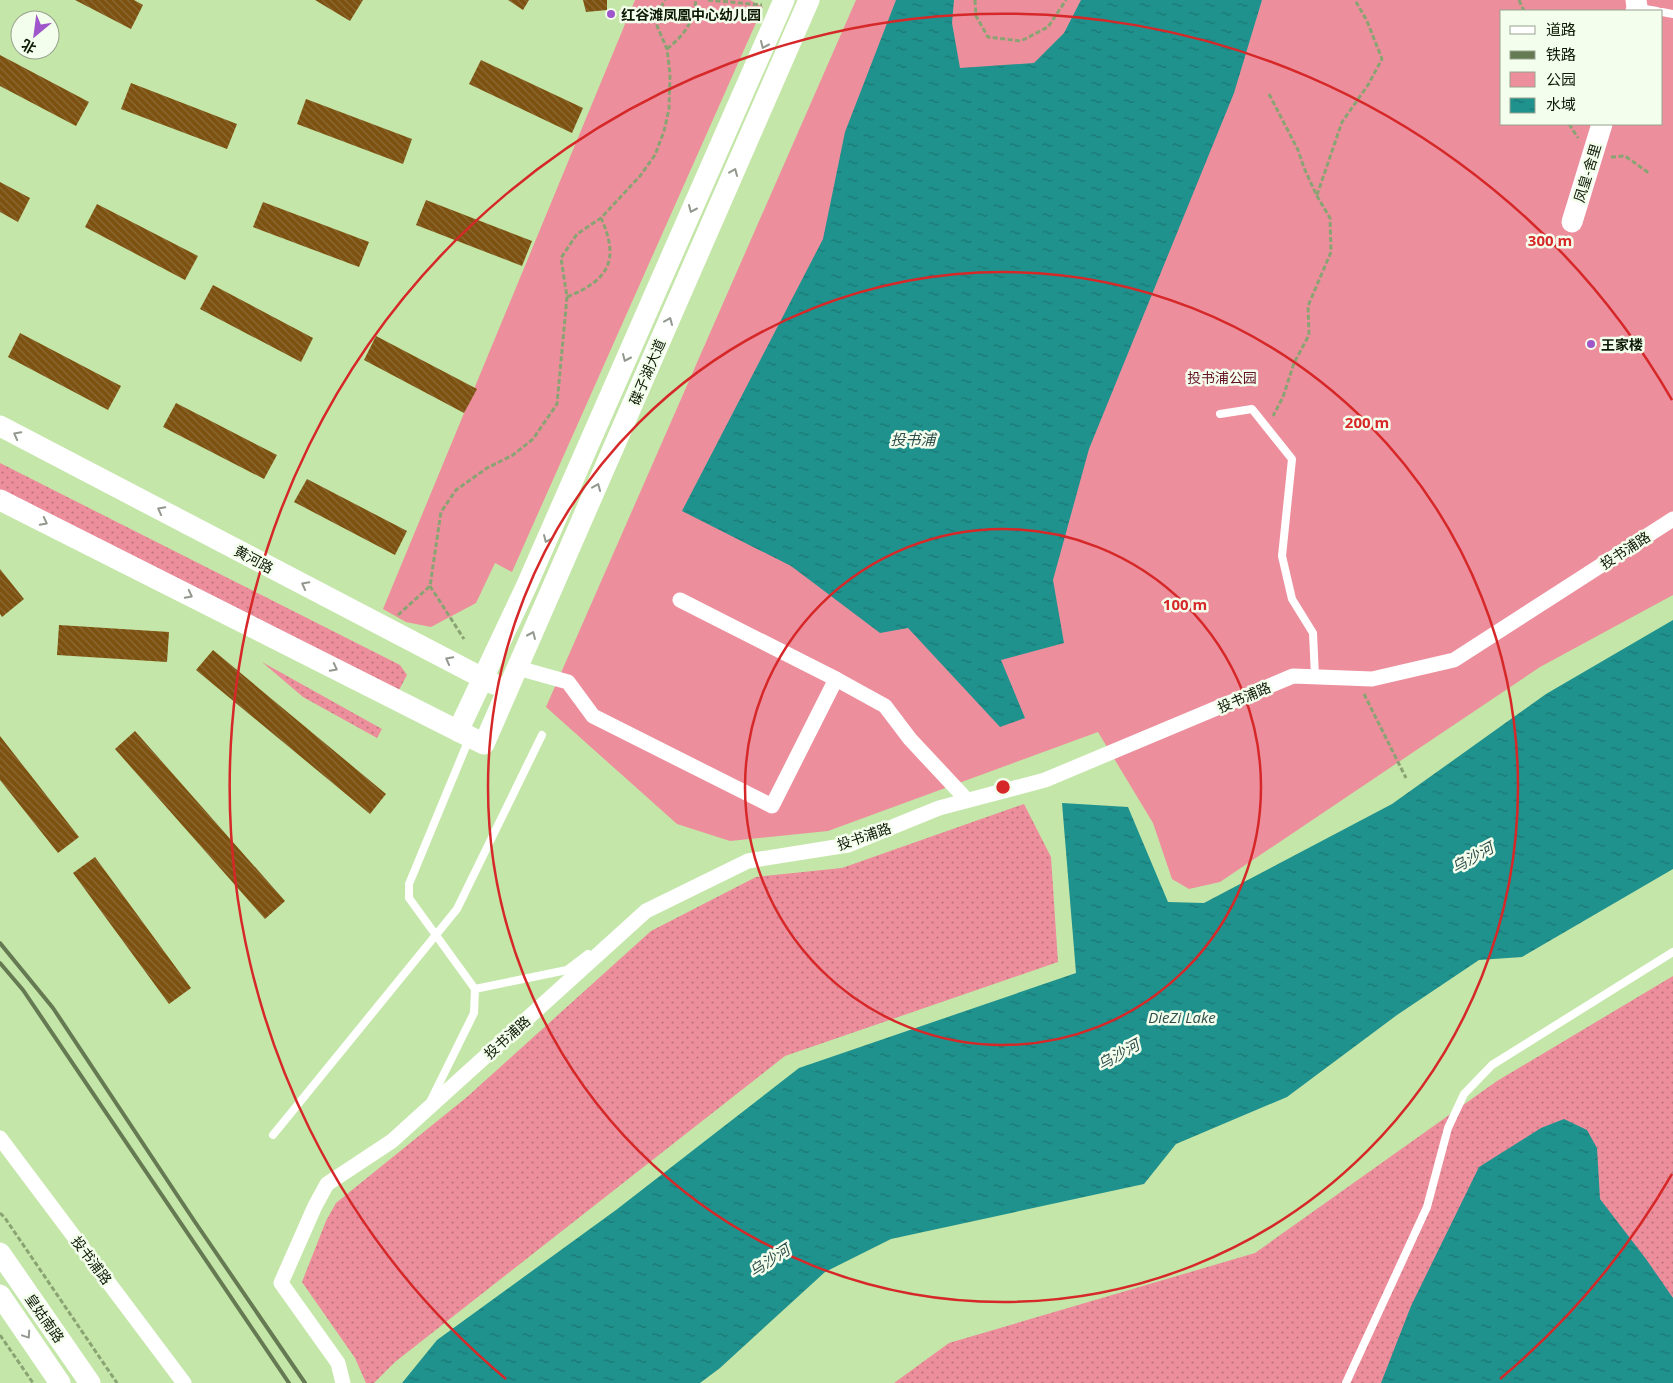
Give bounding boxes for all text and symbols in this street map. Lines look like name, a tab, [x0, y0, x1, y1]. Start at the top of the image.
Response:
place label: 红谷滩凤凰中心幼儿园	[621, 5, 761, 24]
marker: 红谷滩凤凰中心幼儿园	[605, 8, 617, 20]
north arrow	[10, 10, 60, 60]
legend	[1500, 10, 1663, 125]
text: 道路	[1546, 19, 1576, 39]
text: 北	[18, 35, 39, 59]
one-way arrow	[760, 40, 771, 49]
text: 铁路	[1546, 44, 1576, 64]
text: 公园	[1546, 69, 1576, 89]
text: 水域	[1546, 94, 1576, 114]
street label: 凤皇-舍里	[1569, 141, 1605, 205]
one-way arrow	[727, 168, 738, 177]
one-way arrow	[687, 204, 698, 213]
text: 300 m	[1528, 230, 1572, 250]
one-way arrow	[663, 317, 674, 326]
place label: 王家楼	[1601, 335, 1643, 354]
street label: 碟子湖大道	[625, 336, 669, 408]
marker: 王家楼	[1585, 338, 1597, 350]
one-way arrow	[622, 353, 633, 362]
park label: 投书浦公园	[1187, 368, 1257, 387]
text: 200 m	[1345, 412, 1389, 432]
water label: 投书浦	[890, 429, 937, 449]
one-way arrow	[13, 431, 22, 441]
one-way arrow	[591, 483, 602, 492]
one-way arrow	[157, 506, 166, 516]
one-way arrow	[38, 516, 47, 526]
street label: 投书浦路	[1596, 527, 1654, 573]
one-way arrow	[542, 534, 553, 543]
street label: 黄河路	[231, 541, 277, 577]
one-way arrow	[301, 581, 310, 591]
one-way arrow	[184, 589, 193, 599]
text: 100 m	[1163, 594, 1207, 614]
one-way arrow	[526, 631, 537, 640]
one-way arrow	[445, 656, 454, 666]
one-way arrow	[329, 662, 338, 672]
street label: 投书浦路	[1215, 677, 1273, 717]
centre of rings	[994, 778, 1012, 796]
street label: 投书浦路	[834, 818, 894, 854]
water label: 乌沙河	[1447, 836, 1499, 877]
water label: DieZi Lake	[1148, 1007, 1216, 1027]
street label: 投书浦路	[480, 1011, 534, 1063]
water label: 乌沙河	[1093, 1033, 1145, 1074]
street label: 投书浦路	[68, 1232, 116, 1288]
water label: 乌沙河	[745, 1238, 796, 1281]
street label: 皇姑南路	[21, 1290, 69, 1346]
one-way arrow	[21, 1330, 31, 1339]

